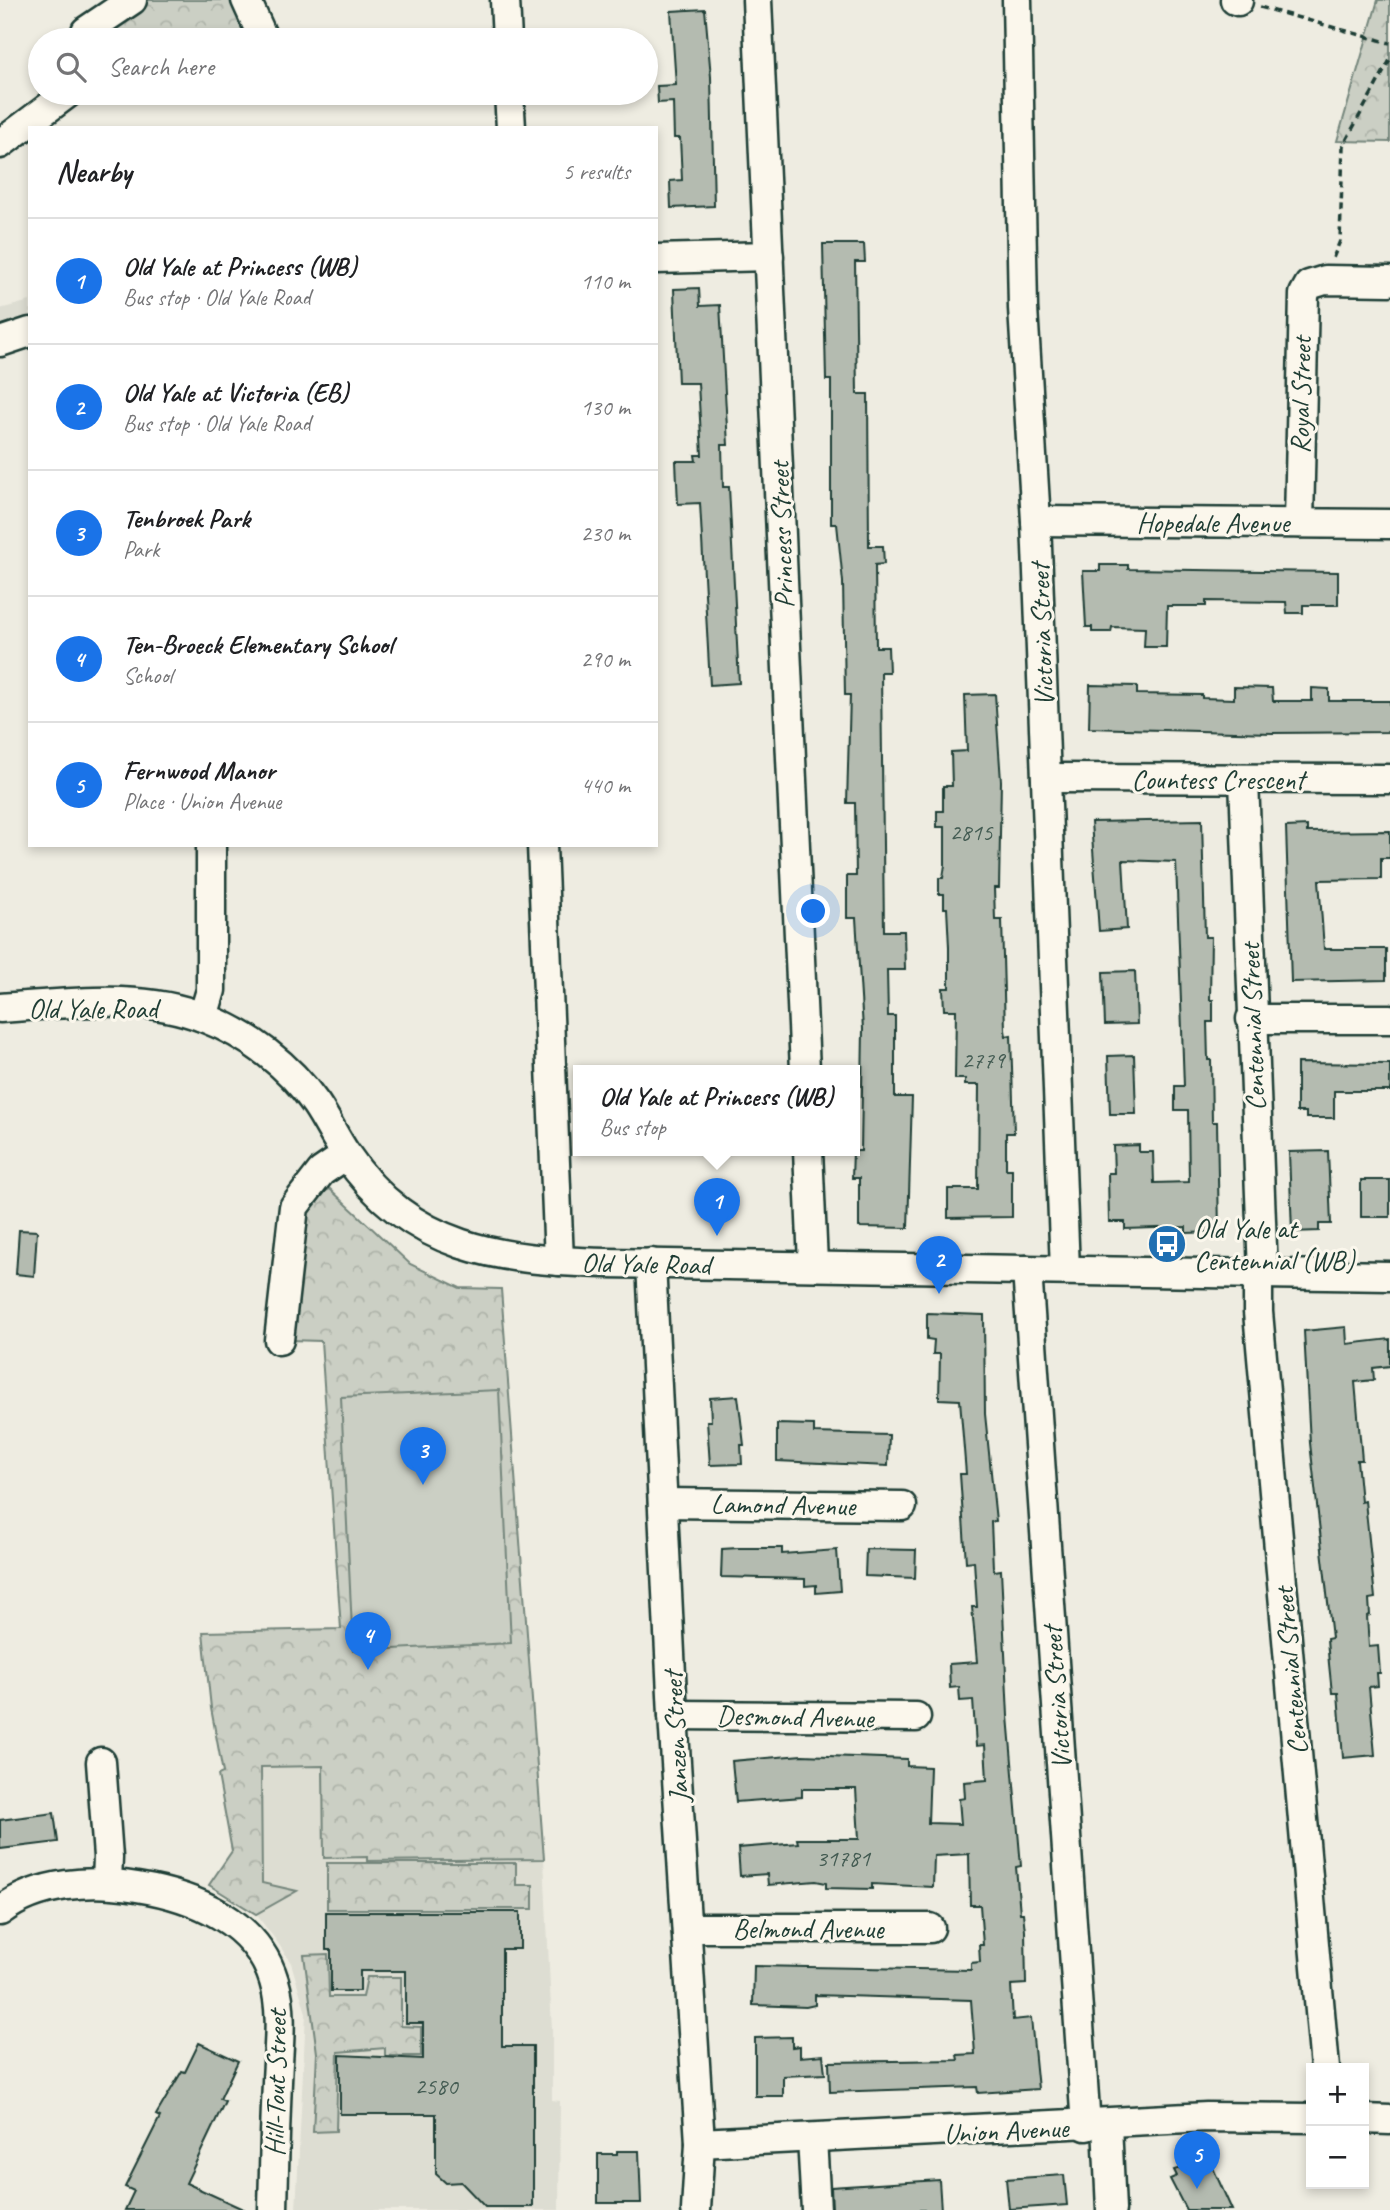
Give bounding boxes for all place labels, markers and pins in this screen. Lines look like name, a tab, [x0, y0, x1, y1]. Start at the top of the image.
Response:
pin: 1	[694, 1178, 740, 1236]
place label: Old Yale at Centennial (WB)	[1194, 1211, 1356, 1278]
bus stop icon: Old Yale at Centennial (WB)	[1146, 1223, 1188, 1265]
pin: 2	[916, 1236, 962, 1294]
pin: 3	[400, 1427, 446, 1485]
pin: 4	[345, 1612, 391, 1670]
pin: 5	[1174, 2131, 1220, 2189]

